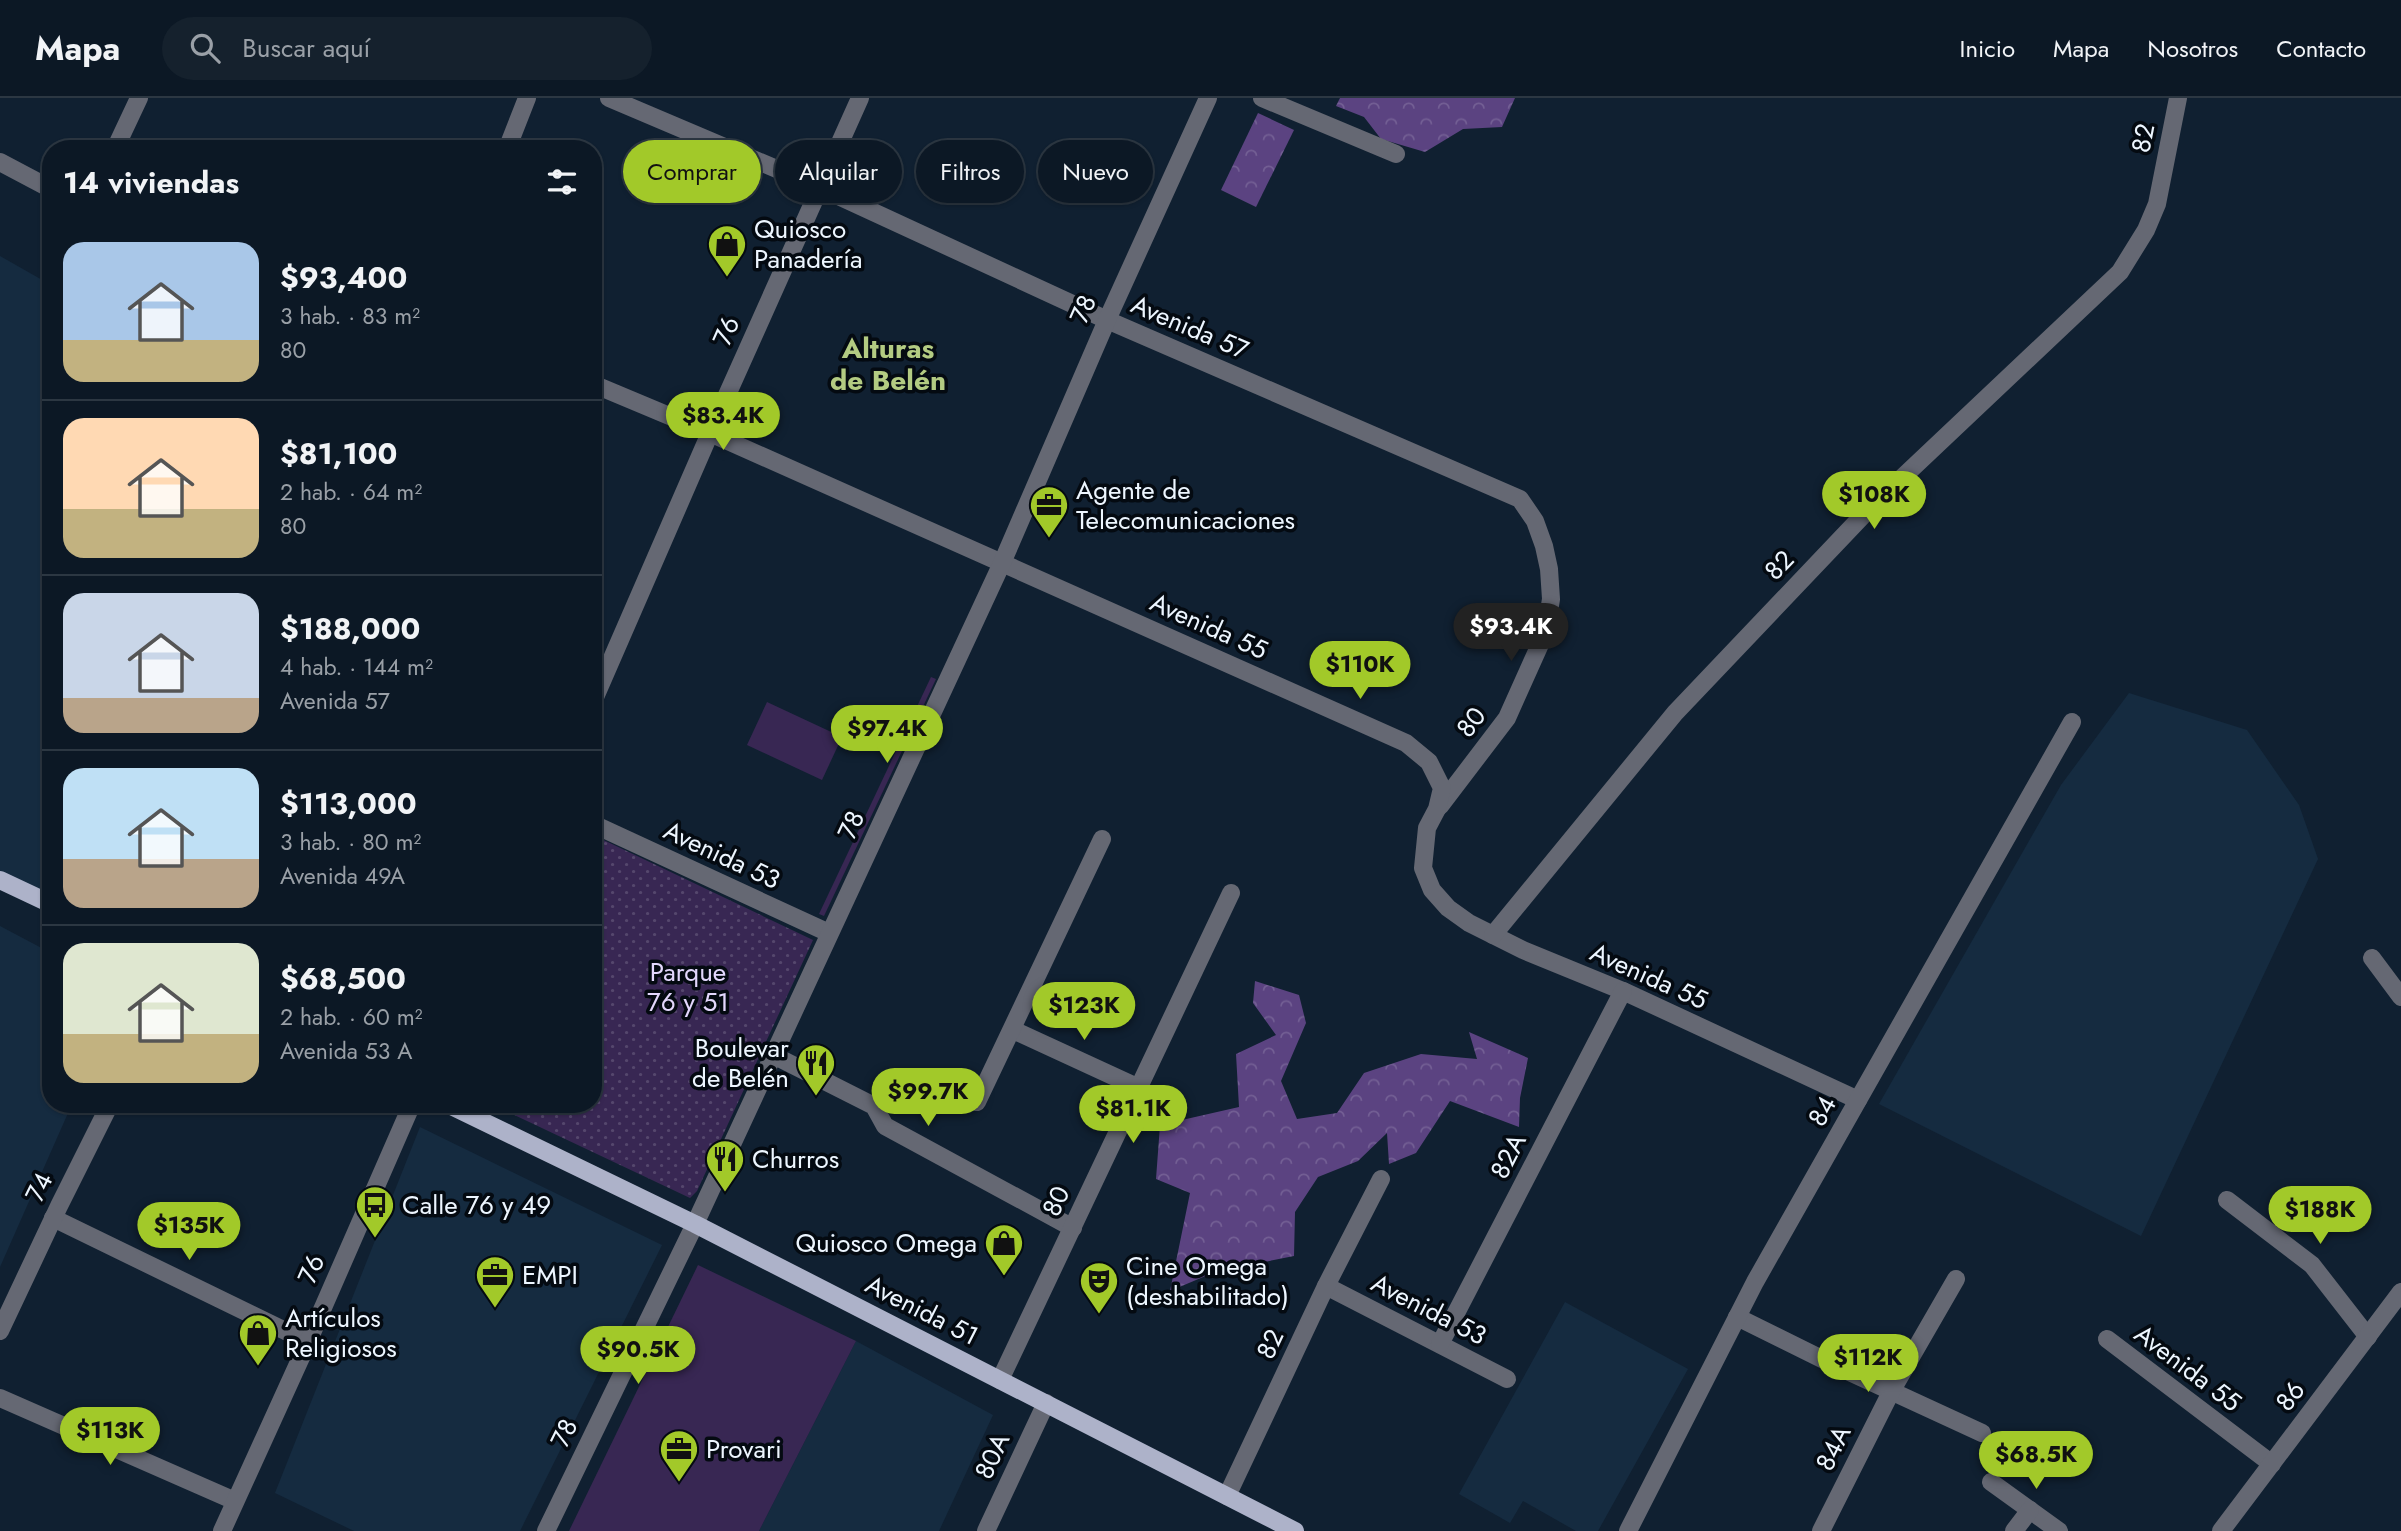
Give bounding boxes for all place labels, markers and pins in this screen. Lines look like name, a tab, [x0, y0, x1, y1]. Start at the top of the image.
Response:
place label: Quiosco Panadería	[754, 210, 863, 278]
shop icon: Quiosco Panadería	[706, 223, 748, 278]
pin: $83.4K	[666, 392, 780, 452]
place label: Agente de Telecomunicaciones	[1076, 471, 1295, 539]
pin: $108K	[1825, 472, 1923, 531]
office icon: Agente de Telecomunicaciones	[1028, 484, 1070, 539]
pin: $93.4K	[1454, 603, 1568, 663]
pin: $110K	[1311, 642, 1409, 701]
pin: $97.4K	[830, 706, 944, 765]
pin: $123K	[1035, 982, 1133, 1042]
place label: Boulevar de Belén	[692, 1029, 789, 1097]
restaurant icon: Boulevar de Belén	[795, 1042, 837, 1097]
pin: $99.7K	[871, 1068, 985, 1128]
pin: $81.1K	[1076, 1086, 1190, 1145]
restaurant icon: Churros	[704, 1138, 746, 1193]
place label: Churros	[752, 1140, 839, 1178]
bus stop icon: Calle 76 y 49	[354, 1184, 396, 1239]
place label: Calle 76 y 49	[402, 1186, 551, 1224]
pin: $188K	[2271, 1186, 2369, 1246]
pin: $135K	[140, 1202, 238, 1262]
shop icon: Quiosco Omega	[983, 1222, 1025, 1277]
place label: Quiosco Omega	[795, 1224, 977, 1262]
place label: Cine Omega (deshabilitado)	[1126, 1247, 1289, 1315]
office icon: EMPI	[474, 1254, 516, 1309]
place label: EMPI	[522, 1256, 578, 1294]
theatre icon: Cine Omega (deshabilitado)	[1078, 1260, 1120, 1315]
place label: Artículos Religiosos	[285, 1299, 397, 1367]
shop icon: Artículos Religiosos	[237, 1312, 279, 1367]
pin: $90.5K	[581, 1326, 695, 1386]
pin: $112K	[1819, 1334, 1917, 1394]
pin: $113K	[61, 1408, 159, 1467]
office icon: Provari	[658, 1428, 700, 1483]
place label: Provari	[706, 1430, 782, 1468]
pin: $68.5K	[1979, 1432, 2093, 1491]

